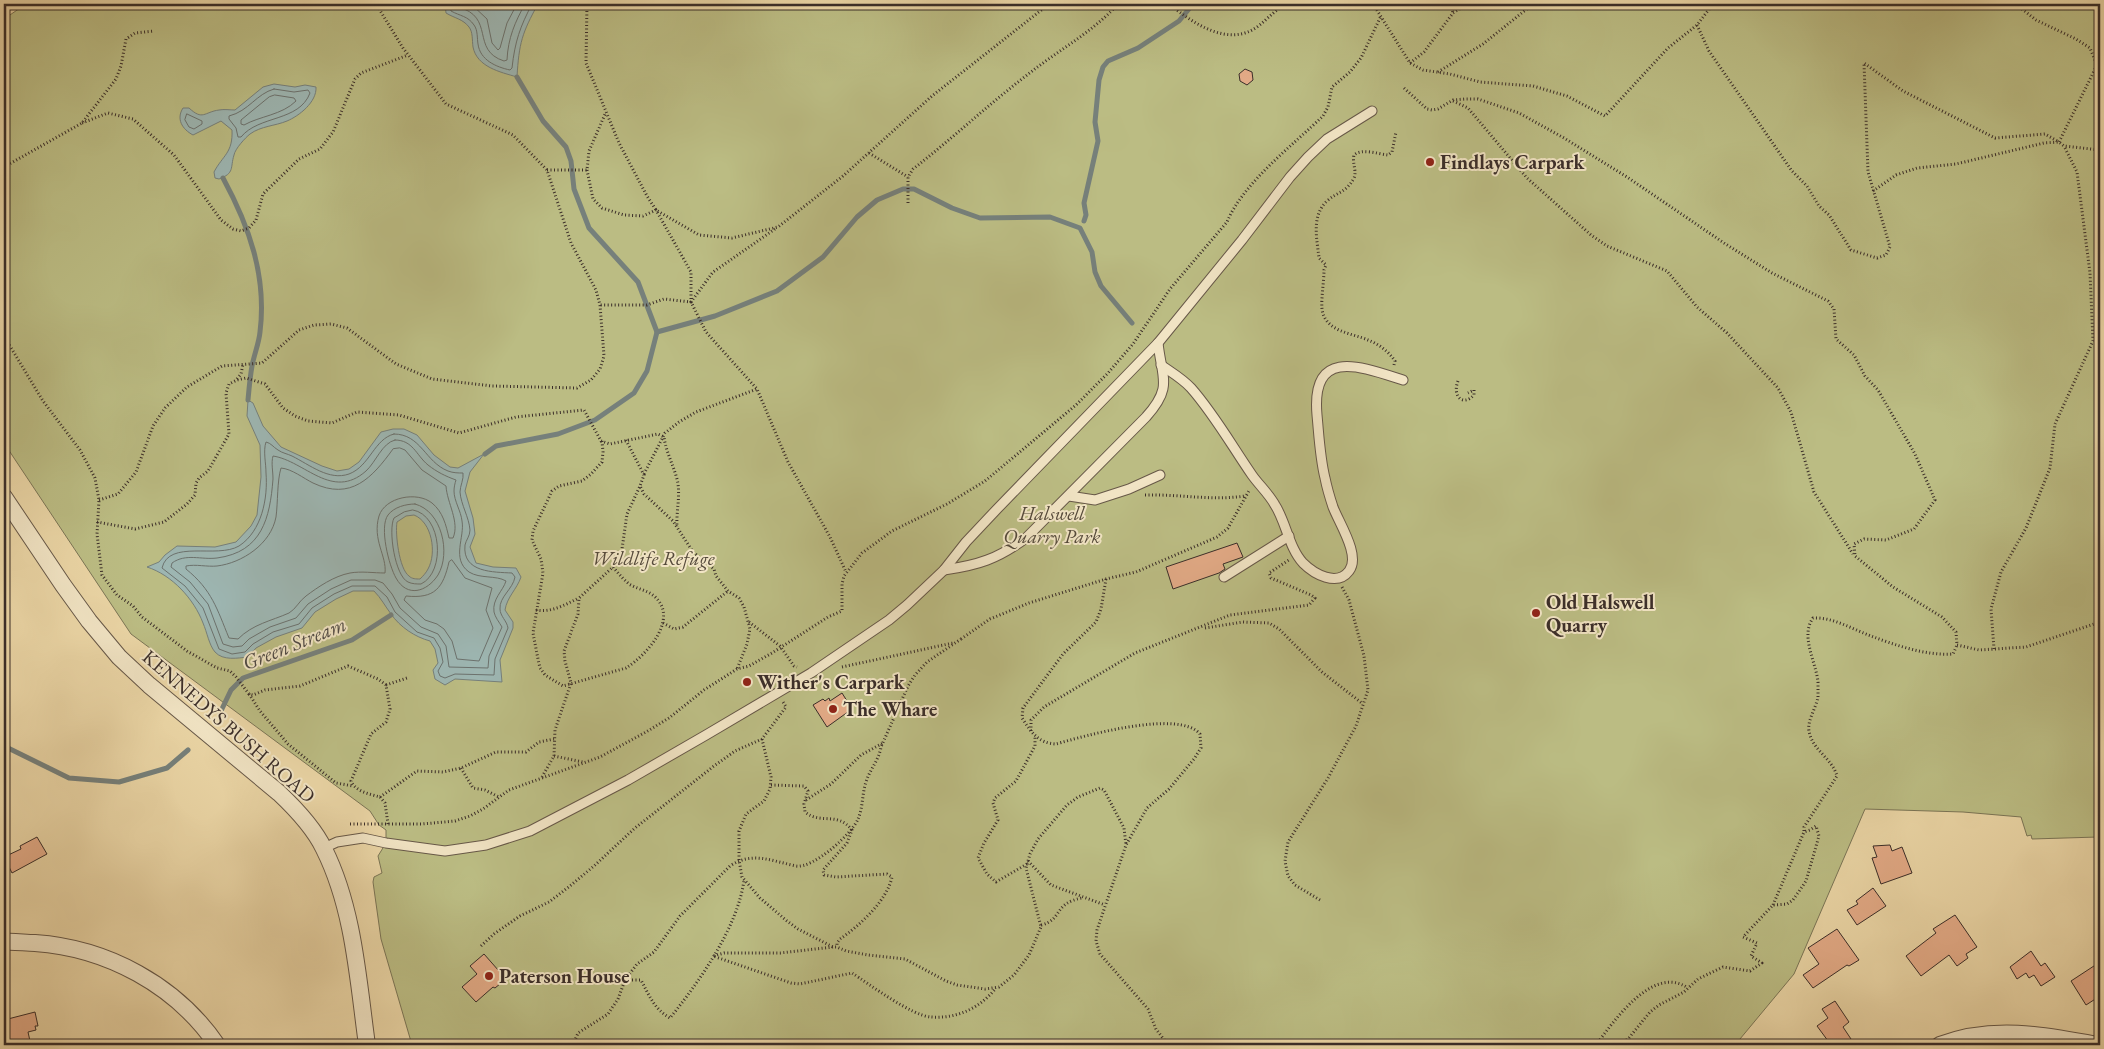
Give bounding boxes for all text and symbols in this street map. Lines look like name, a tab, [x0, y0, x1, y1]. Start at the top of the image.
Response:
place label: Findlays Carpark	[1440, 149, 1585, 175]
marker: Findlays Carpark	[1424, 156, 1436, 168]
park label: Halswell Quarry Park	[1003, 500, 1101, 549]
park label: Wildlife Refuge	[591, 545, 715, 571]
place label: Old Halswell Quarry	[1546, 589, 1655, 638]
marker: Old Halswell Quarry	[1530, 607, 1542, 619]
water label: Green Stream	[238, 610, 350, 676]
street label: KENNEDYS BUSH ROAD	[137, 644, 321, 808]
place label: Wither's Carpark	[757, 669, 906, 695]
marker: Wither's Carpark	[741, 676, 753, 688]
place label: The Whare	[843, 696, 937, 722]
marker: The Whare	[827, 703, 839, 715]
place label: Paterson House	[499, 963, 629, 989]
marker: Paterson House	[483, 970, 495, 982]

